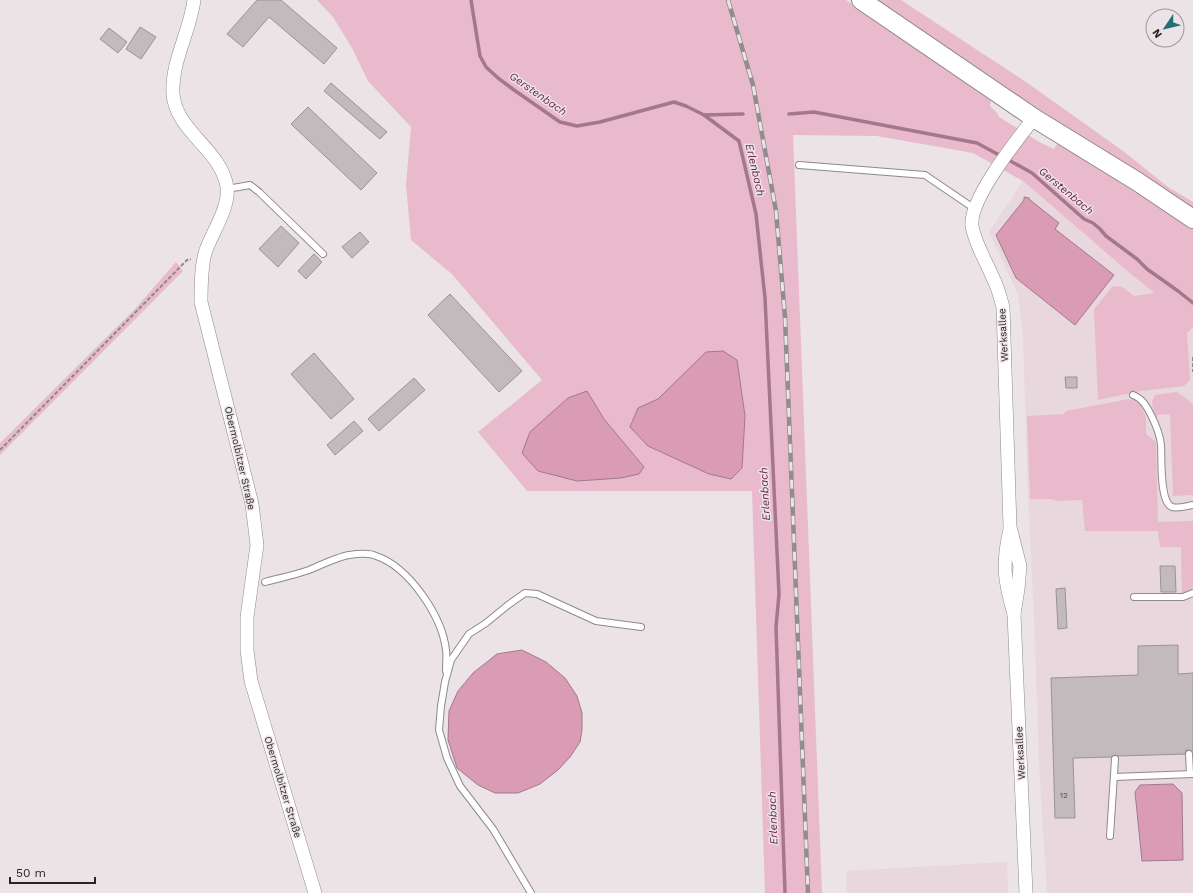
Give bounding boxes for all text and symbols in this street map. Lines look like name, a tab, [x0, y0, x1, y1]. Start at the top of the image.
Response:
north arrow	[1145, 8, 1185, 48]
text: N	[1150, 26, 1165, 41]
water label: Gerstenbach	[507, 69, 569, 119]
water label: Erlenbach	[743, 143, 767, 197]
water label: Gerstenbach	[1036, 164, 1096, 218]
street label: Werksallee	[996, 308, 1010, 362]
street label: Obermolbitzer Straße	[223, 405, 257, 511]
water label: Erlenbach	[757, 467, 773, 521]
street label: Werksallee	[1013, 726, 1027, 780]
street label: Obermolbitzer Straße	[262, 735, 304, 839]
water label: Erlenbach	[766, 791, 780, 845]
house number: 12	[1060, 791, 1068, 800]
scale bar	[10, 859, 95, 885]
text: 50 m	[16, 866, 46, 880]

